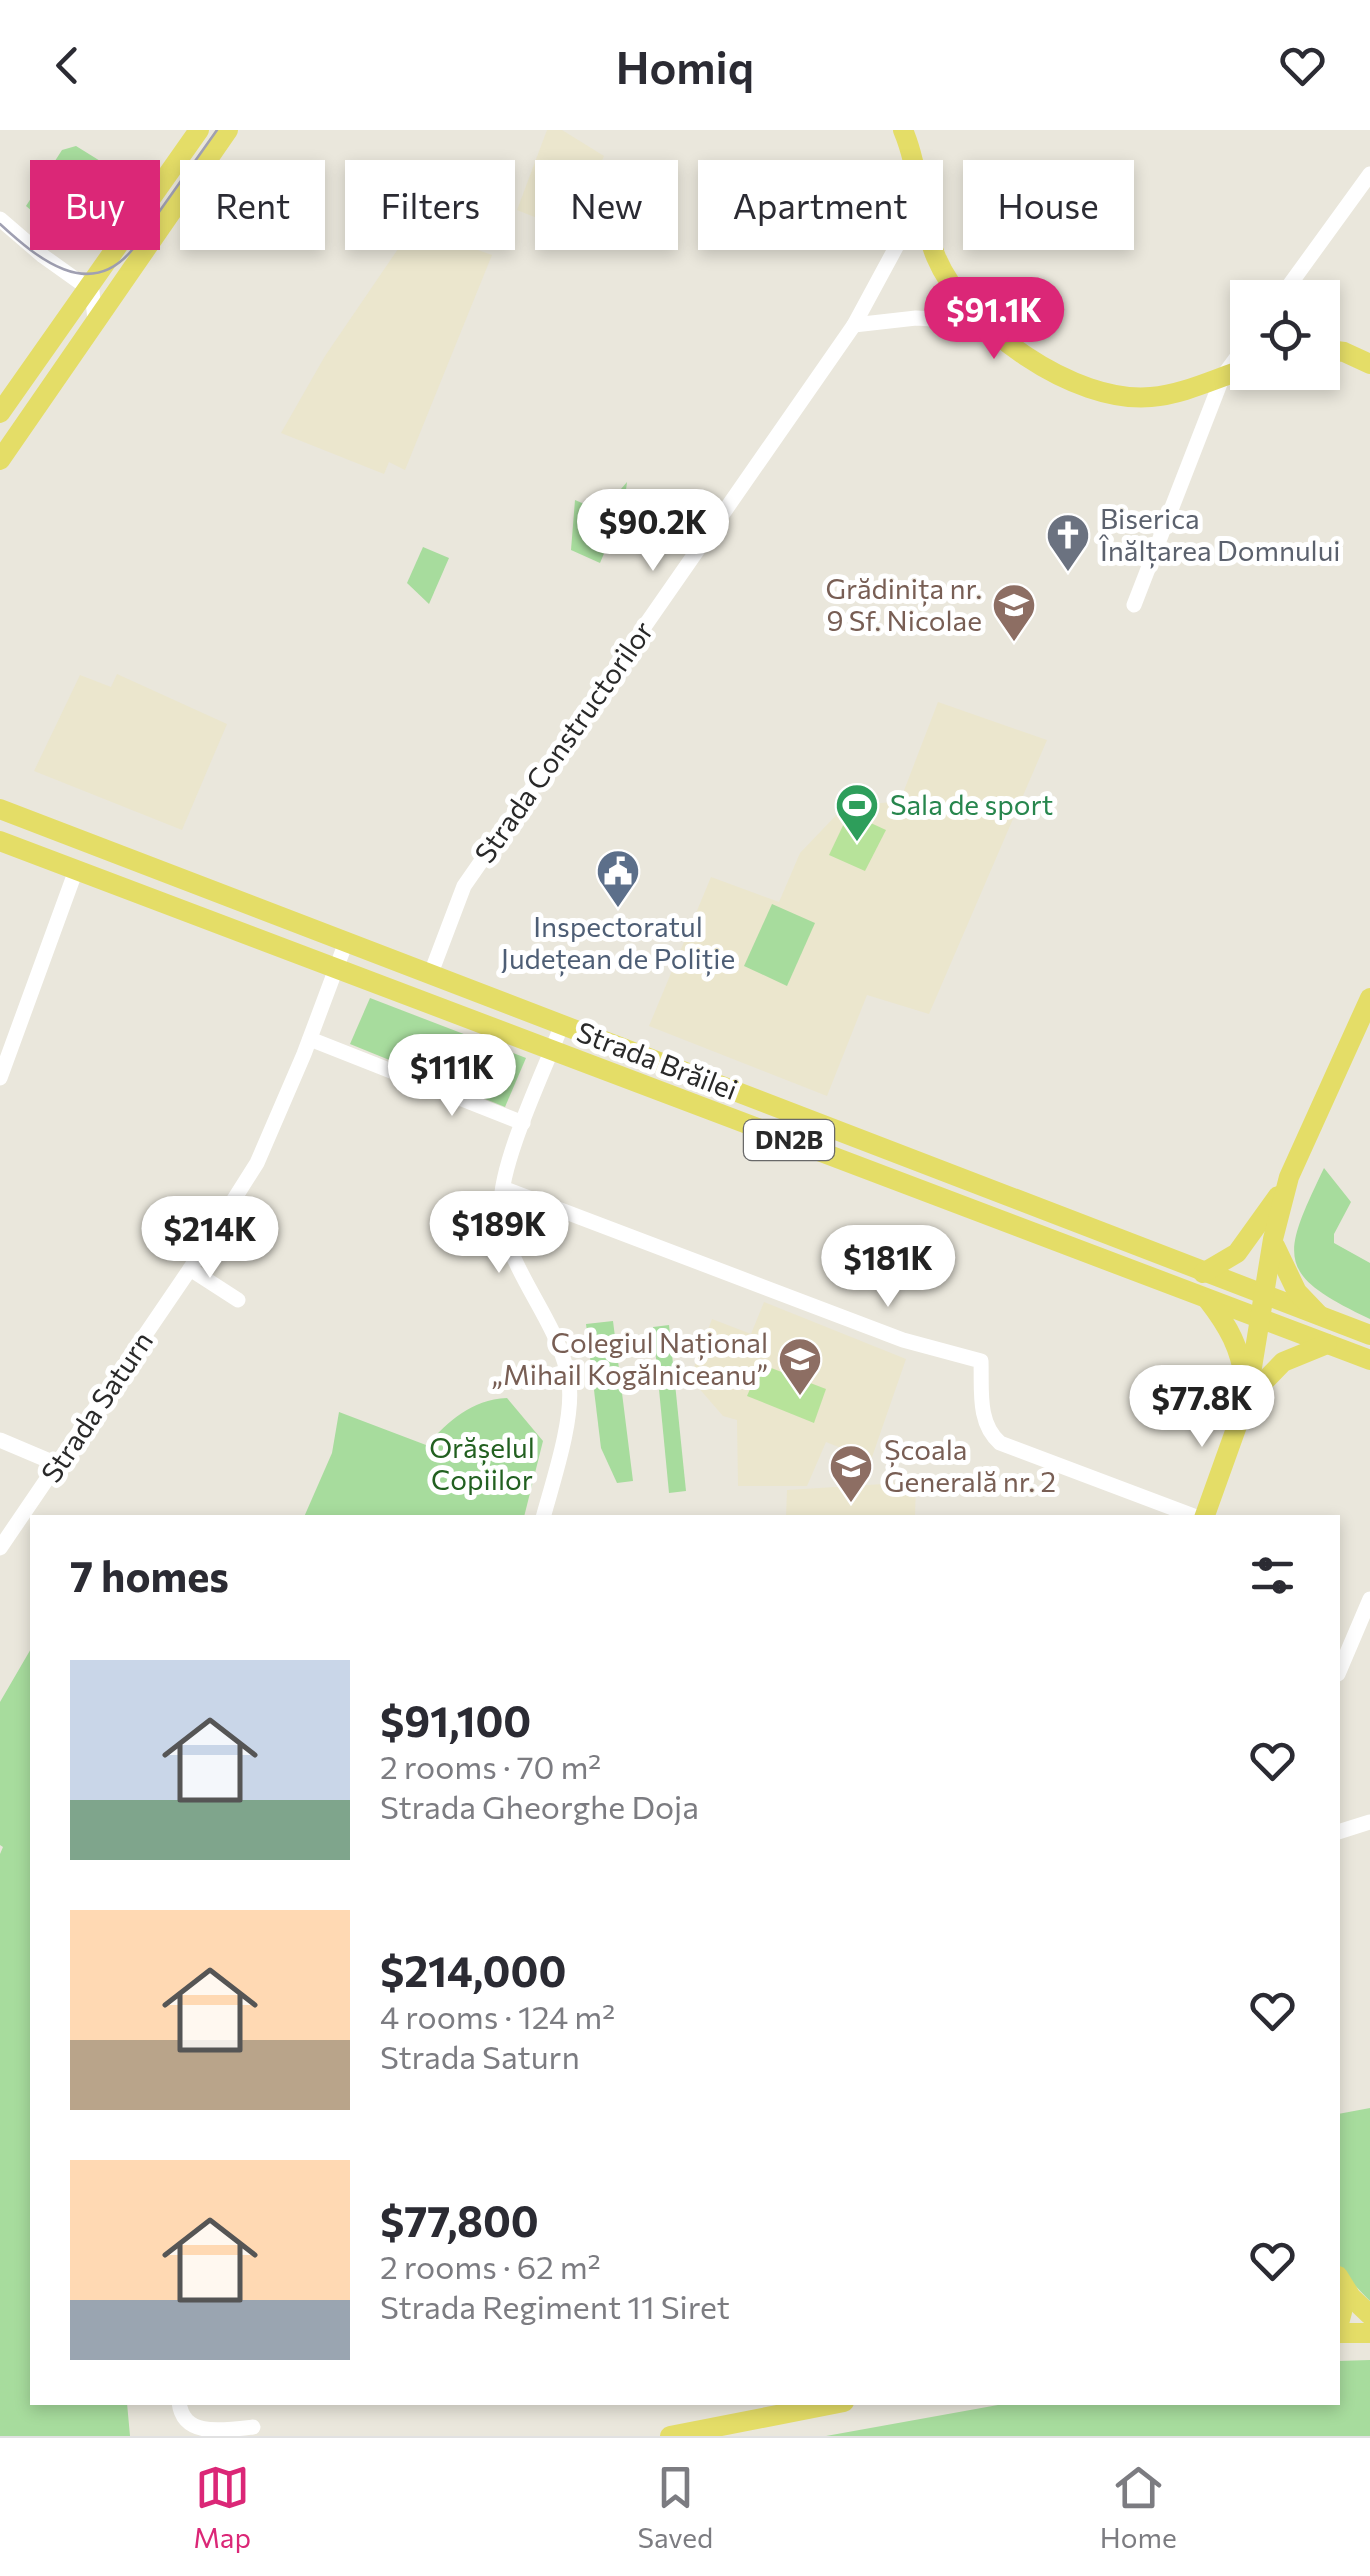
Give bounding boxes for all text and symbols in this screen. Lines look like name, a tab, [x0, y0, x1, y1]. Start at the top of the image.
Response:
icon: back	[40, 38, 95, 93]
text: Homiq	[616, 38, 754, 93]
icon: heart	[1275, 38, 1330, 93]
chip: Buy	[30, 160, 160, 250]
chip: Rent	[180, 160, 325, 250]
chip: Filters	[345, 160, 515, 250]
chip: New	[535, 160, 678, 250]
chip: Apartment	[698, 160, 943, 250]
chip: House	[963, 160, 1134, 250]
pin: $91.1K	[913, 277, 1075, 362]
map controls	[1230, 280, 1340, 390]
button: locate	[1230, 280, 1340, 390]
text: $91.1K	[946, 289, 1042, 329]
pin: $90.2K	[572, 489, 734, 574]
text: $90.2K	[599, 501, 707, 541]
place label: Biserica Înălțarea Domnului	[1098, 501, 1341, 569]
church icon: Biserica Înălțarea Domnului	[1045, 512, 1091, 573]
place label: Grădinița nr. 9 Sf. Nicolae	[826, 571, 982, 637]
school or university icon: Grădinița nr. 9 Sf. Nicolae	[991, 582, 1037, 643]
street label: Strada Constructorilor	[467, 614, 660, 869]
sports icon: Sala de sport	[834, 782, 880, 843]
place label: Sala de sport	[890, 787, 1053, 821]
public building icon: Inspectoratul Județean de Poliție	[595, 848, 641, 909]
place label: Inspectoratul Județean de Poliție	[501, 909, 735, 977]
street label: Strada Brăilei	[572, 1014, 742, 1106]
pin: $111K	[382, 1034, 522, 1119]
text: $111K	[410, 1046, 494, 1086]
road number: DN2B	[744, 1120, 834, 1160]
pin: $189K	[429, 1191, 569, 1276]
pin: $214K	[140, 1196, 280, 1281]
text: $189K	[452, 1203, 546, 1243]
text: $214K	[163, 1208, 257, 1248]
pin: $181K	[818, 1225, 958, 1310]
text: $181K	[843, 1237, 933, 1277]
street label: Strada Saturn	[33, 1324, 159, 1488]
place label: Colegiul Național „Mihail Kogălniceanu”	[492, 1325, 768, 1391]
school or university icon: Colegiul Național „Mihail Kogălniceanu”	[777, 1336, 823, 1397]
pin: $77.8K	[1121, 1365, 1283, 1450]
text: $77.8K	[1151, 1377, 1253, 1417]
park label: Orășelul Copiilor	[429, 1430, 535, 1496]
place label: Școala Generală nr. 2	[884, 1432, 1056, 1498]
school or university icon: Școala Generală nr. 2	[828, 1443, 874, 1504]
icon: filters	[1245, 1548, 1300, 1603]
text: 7 homes	[70, 1549, 229, 1601]
text: $91,100	[380, 1694, 531, 1746]
icon: home	[150, 1700, 270, 1820]
icon: heart	[1245, 1733, 1300, 1788]
text: 2 rooms · 70 m²	[380, 1746, 601, 1786]
text: Strada Gheorghe Doja	[380, 1786, 699, 1826]
text: $214,000	[380, 1944, 566, 1996]
icon: home	[150, 1950, 270, 2070]
icon: heart	[1245, 1983, 1300, 2038]
text: 4 rooms · 124 m²	[380, 1996, 615, 2036]
text: Strada Saturn	[380, 2036, 580, 2076]
text: $77,800	[380, 2194, 539, 2246]
icon: home	[150, 2200, 270, 2320]
icon: heart	[1245, 2233, 1300, 2288]
text: 2 rooms · 62 m²	[380, 2246, 601, 2286]
text: Strada Regiment 11 Siret	[380, 2286, 730, 2326]
tab: Map	[193, 2460, 251, 2554]
tab: Saved	[638, 2460, 713, 2554]
tab: Home	[1100, 2460, 1177, 2554]

